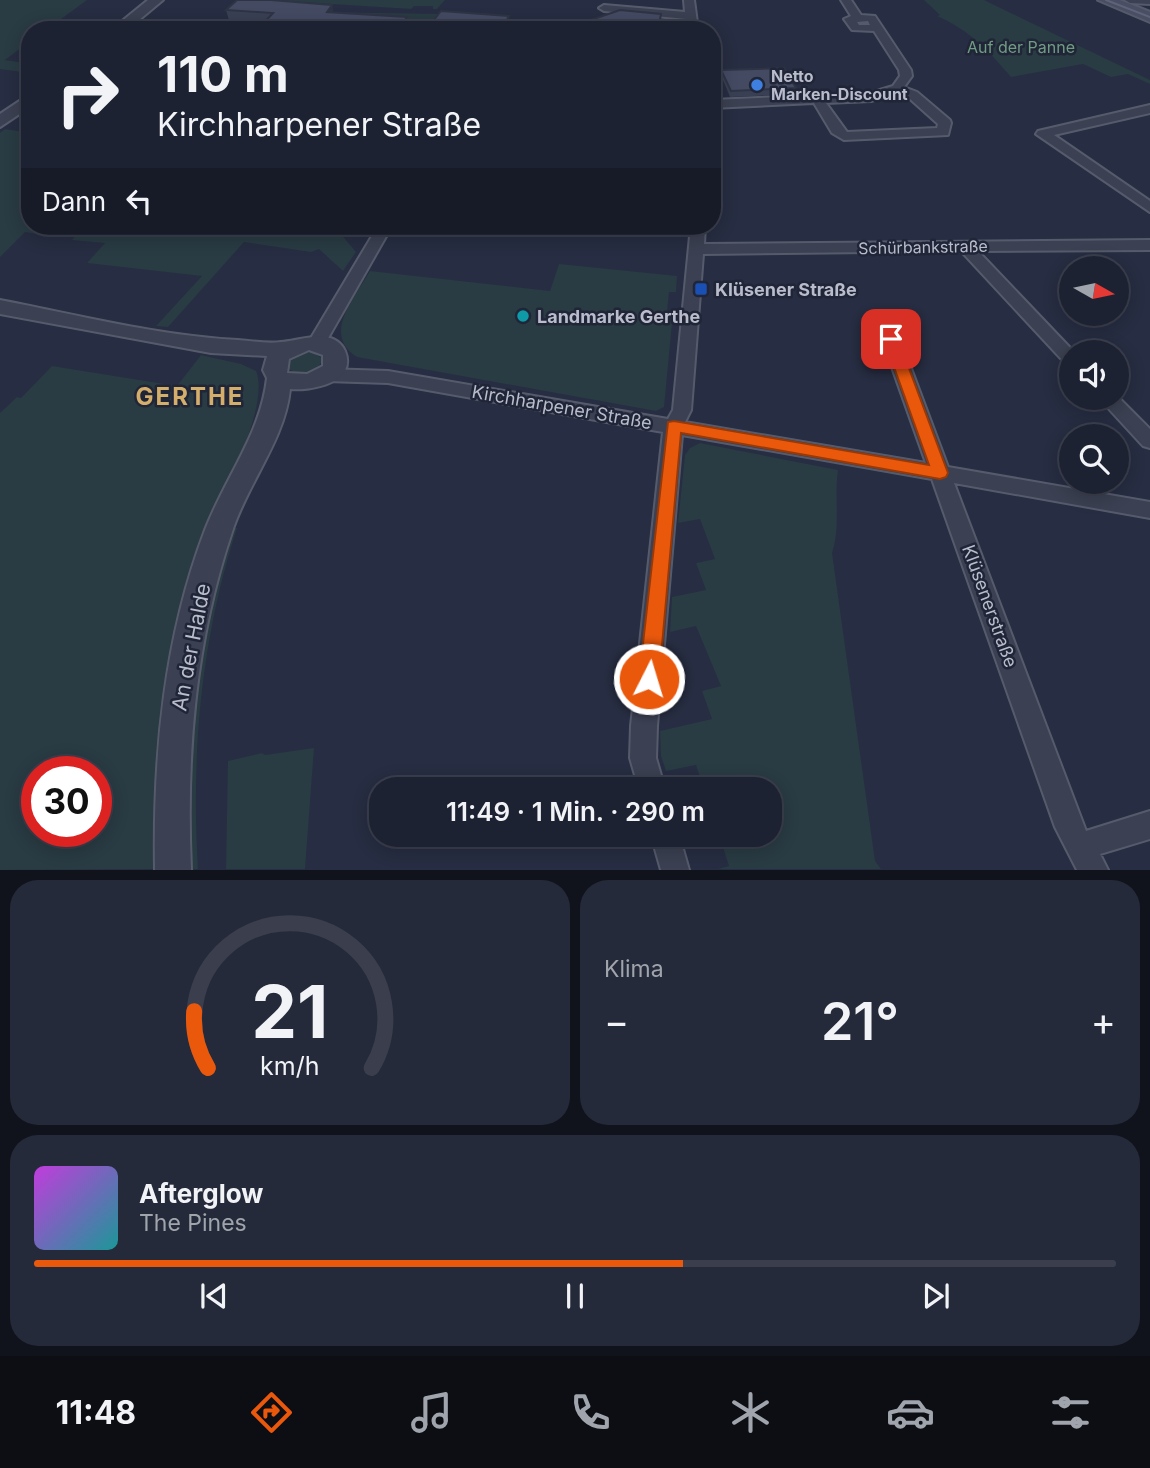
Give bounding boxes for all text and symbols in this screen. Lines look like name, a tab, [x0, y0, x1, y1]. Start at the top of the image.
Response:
park label: Auf der Panne	[967, 37, 1075, 57]
text: 110 m	[157, 45, 289, 104]
icon: right	[42, 49, 133, 140]
place label: Netto Marken-Discount	[771, 66, 908, 104]
marker: Netto Marken-Discount	[749, 77, 765, 93]
text: Kirchharpener Straße	[157, 105, 481, 144]
icon: left	[120, 182, 158, 220]
text: Dann	[42, 186, 106, 217]
street label: Schürbankstraße	[858, 236, 988, 258]
north arrow	[1059, 256, 1129, 326]
map controls	[1059, 256, 1129, 494]
place label: Klüsener Straße	[715, 279, 857, 300]
marker: Klüsener Straße	[693, 281, 709, 297]
place label: Landmarke Gerthe	[537, 306, 700, 327]
marker: Landmarke Gerthe	[515, 308, 531, 324]
pin	[861, 309, 921, 369]
icon: arrive	[872, 320, 910, 358]
button: sound	[1059, 340, 1129, 410]
street label: Kirchharpener Straße	[470, 381, 654, 433]
district label: GERTHE	[136, 382, 244, 411]
button: search	[1059, 424, 1129, 494]
street label: Klüsenerstraße	[958, 542, 1022, 670]
street label: An der Halde	[166, 581, 216, 713]
position arrow	[612, 642, 686, 716]
speed limit sign: 30	[21, 756, 112, 847]
text: 11:49 · 1 Min. · 290 m	[446, 796, 705, 827]
text: Klima	[604, 955, 664, 983]
text: 21	[251, 968, 329, 1057]
text: 21°	[821, 990, 899, 1053]
text: −	[604, 998, 629, 1044]
text: +	[1091, 998, 1116, 1044]
text: km/h	[260, 1051, 320, 1081]
text: Afterglow	[139, 1178, 263, 1209]
text: The Pines	[139, 1209, 247, 1237]
icon: previous	[195, 1277, 233, 1315]
icon: pause	[556, 1277, 594, 1315]
icon: next	[917, 1277, 955, 1315]
icon: directions	[247, 1388, 296, 1437]
icon: music	[407, 1388, 456, 1437]
icon: phone	[566, 1388, 615, 1437]
icon: climate	[726, 1388, 775, 1437]
icon: car	[886, 1388, 935, 1437]
icon: filters	[1046, 1388, 1095, 1437]
text: 11:48	[55, 1393, 136, 1432]

